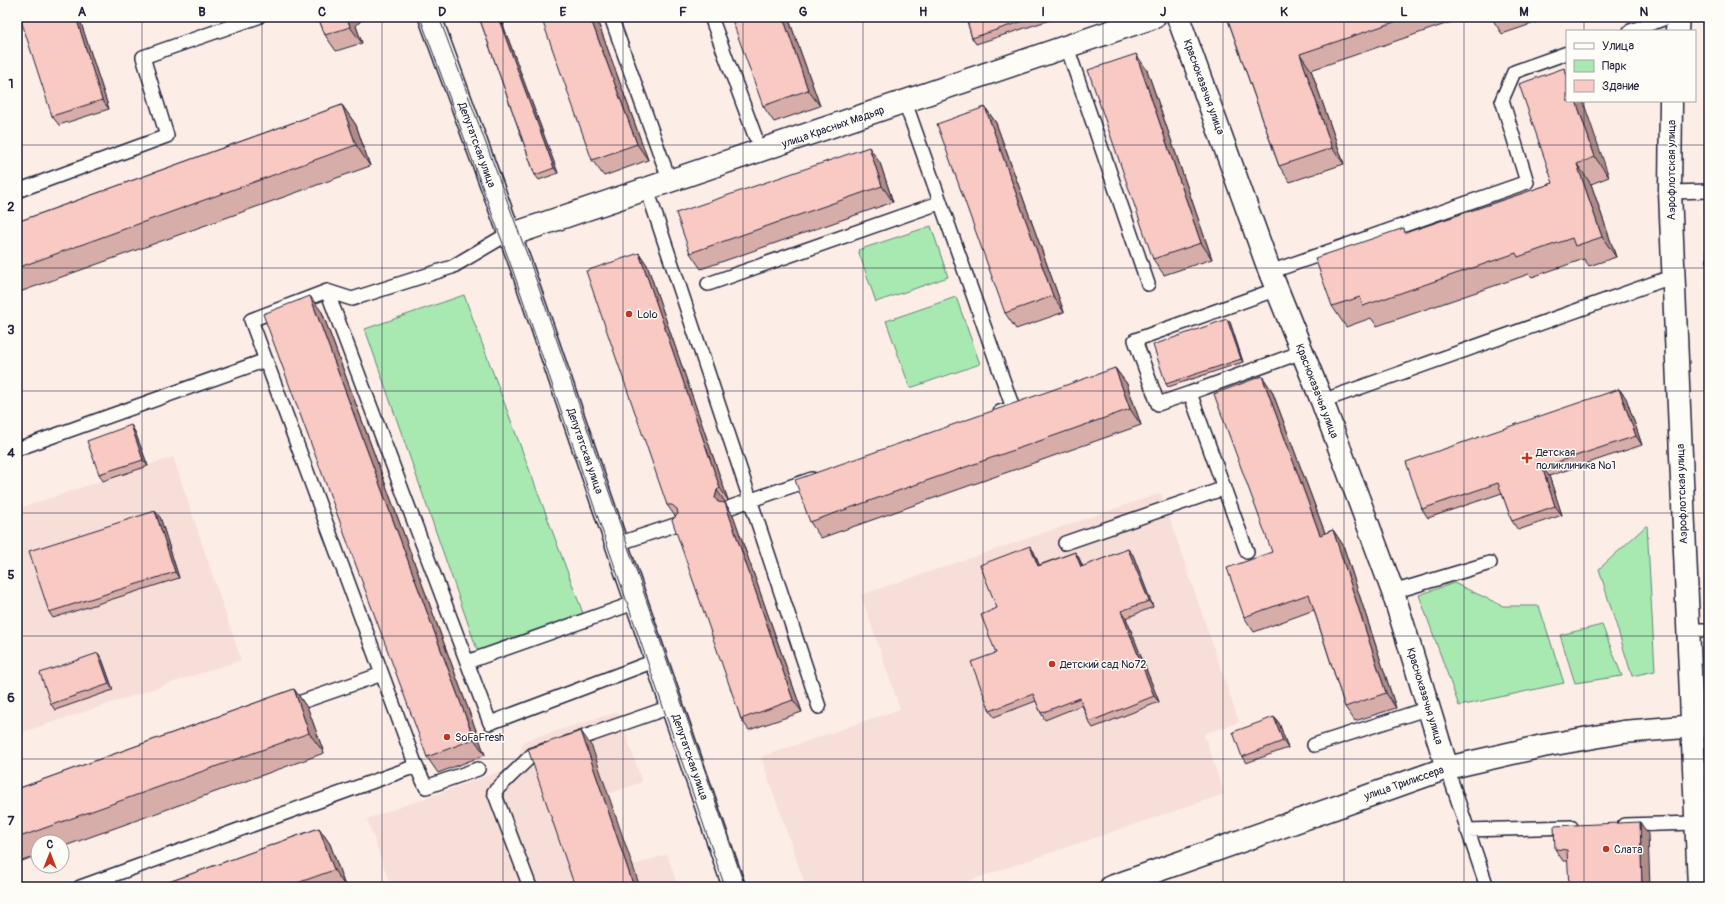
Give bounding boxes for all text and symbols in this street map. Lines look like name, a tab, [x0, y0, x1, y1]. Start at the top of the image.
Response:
text: A	[78, 4, 87, 20]
text: B	[198, 4, 206, 20]
text: C	[318, 4, 326, 20]
text: D	[438, 4, 446, 20]
text: E	[560, 4, 567, 20]
text: F	[679, 4, 687, 20]
text: G	[799, 4, 808, 20]
text: H	[919, 4, 927, 20]
text: I	[1041, 4, 1045, 20]
text: J	[1160, 4, 1166, 20]
text: K	[1280, 4, 1288, 20]
text: L	[1400, 4, 1408, 20]
text: M	[1519, 4, 1529, 20]
text: N	[1640, 4, 1649, 20]
legend	[1566, 30, 1696, 102]
street label: Красноказачья улица	[1181, 38, 1227, 136]
text: Улица	[1602, 39, 1634, 54]
text: Парк	[1602, 59, 1627, 74]
text: 1	[8, 76, 14, 92]
text: Здание	[1602, 79, 1639, 94]
street label: Депутатская улица	[455, 100, 498, 189]
street label: улица Красных Мадьяр	[779, 103, 886, 151]
street label: Аэрофлотская улица	[1665, 120, 1678, 220]
text: 2	[7, 199, 15, 215]
place label: Lolo	[637, 308, 658, 321]
marker: Lolo	[624, 309, 634, 319]
text: 3	[7, 322, 15, 338]
street label: Красноказачья улица	[1293, 342, 1341, 440]
street label: Депутатская улица	[564, 405, 606, 496]
street label: Аэрофлотская улица	[1674, 444, 1690, 544]
text: 4	[7, 445, 15, 461]
place label: Детская поликлиника №1	[1535, 446, 1616, 472]
marker: Детская поликлиника №1	[1521, 452, 1533, 464]
text: 5	[7, 567, 15, 583]
street label: Красноказачья улица	[1404, 646, 1446, 746]
place label: Детский сад №72	[1059, 658, 1146, 671]
marker: Детский сад №72	[1047, 659, 1057, 669]
text: 6	[7, 690, 15, 706]
street label: Депутатская улица	[669, 711, 711, 802]
place label: SoFaFresh	[455, 731, 504, 744]
marker: SoFaFresh	[442, 732, 452, 742]
street label: улица Трилиссера	[1361, 763, 1446, 803]
text: 7	[8, 813, 15, 829]
north arrow	[30, 834, 70, 874]
text: С	[47, 838, 54, 851]
place label: Слата	[1614, 843, 1642, 856]
marker: Слата	[1601, 844, 1611, 854]

